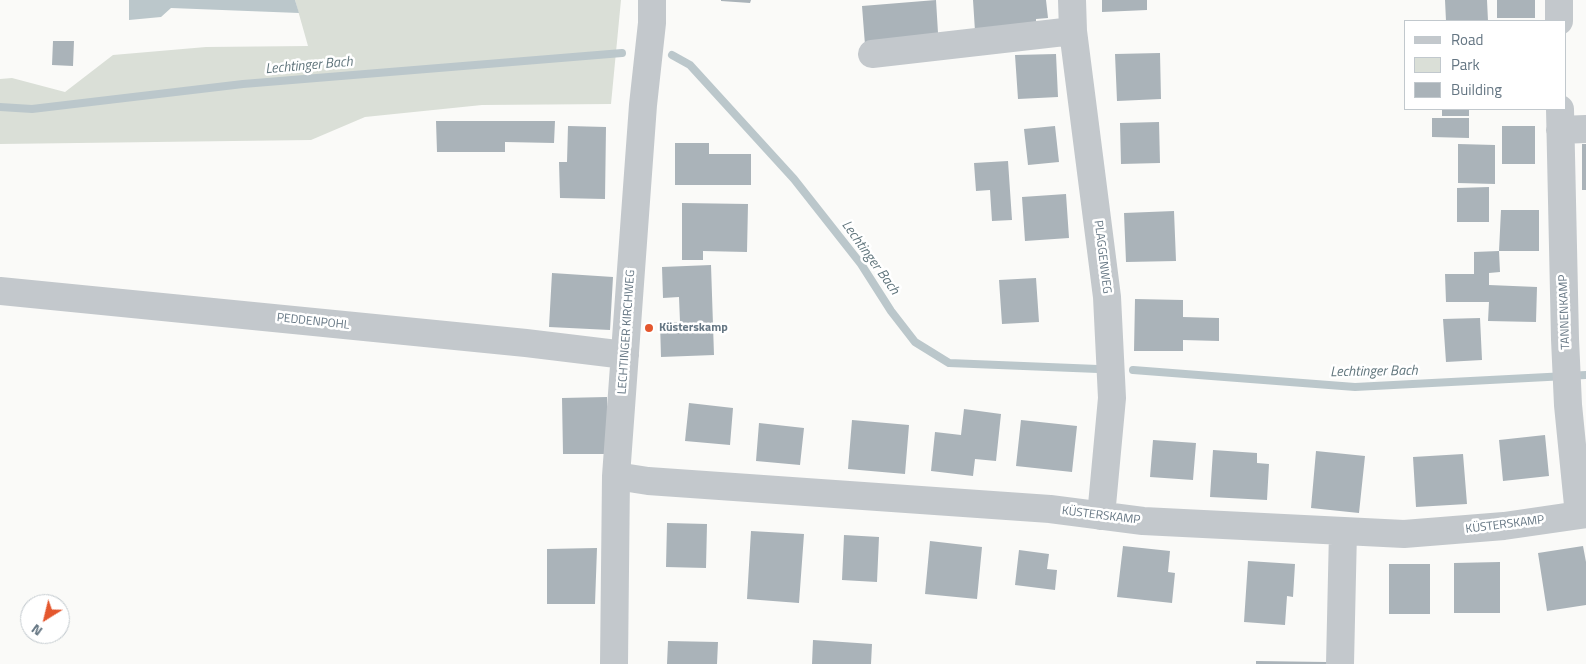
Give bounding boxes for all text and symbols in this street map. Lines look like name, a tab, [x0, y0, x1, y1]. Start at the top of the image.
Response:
legend	[1404, 20, 1566, 110]
text: Road	[1451, 28, 1483, 51]
text: Park	[1451, 53, 1480, 76]
water label: Lechtinger Bach	[265, 54, 353, 78]
text: Building	[1451, 78, 1502, 101]
water label: Lechtinger Bach	[837, 218, 903, 298]
street label: PLAGGENWEG	[1090, 219, 1114, 295]
street label: LECHTINGER KIRCHWEG	[615, 269, 639, 395]
street label: TANNENKAMP	[1556, 274, 1574, 350]
street label: PEDDENPOHL	[276, 311, 350, 333]
place label: Küsterskamp	[659, 321, 728, 335]
marker: Küsterskamp	[643, 322, 655, 334]
water label: Lechtinger Bach	[1330, 363, 1418, 381]
street label: KÜSTERSKAMP	[1061, 504, 1141, 528]
street label: KÜSTERSKAMP	[1465, 513, 1545, 537]
north arrow	[20, 594, 70, 644]
text: N	[26, 619, 47, 642]

